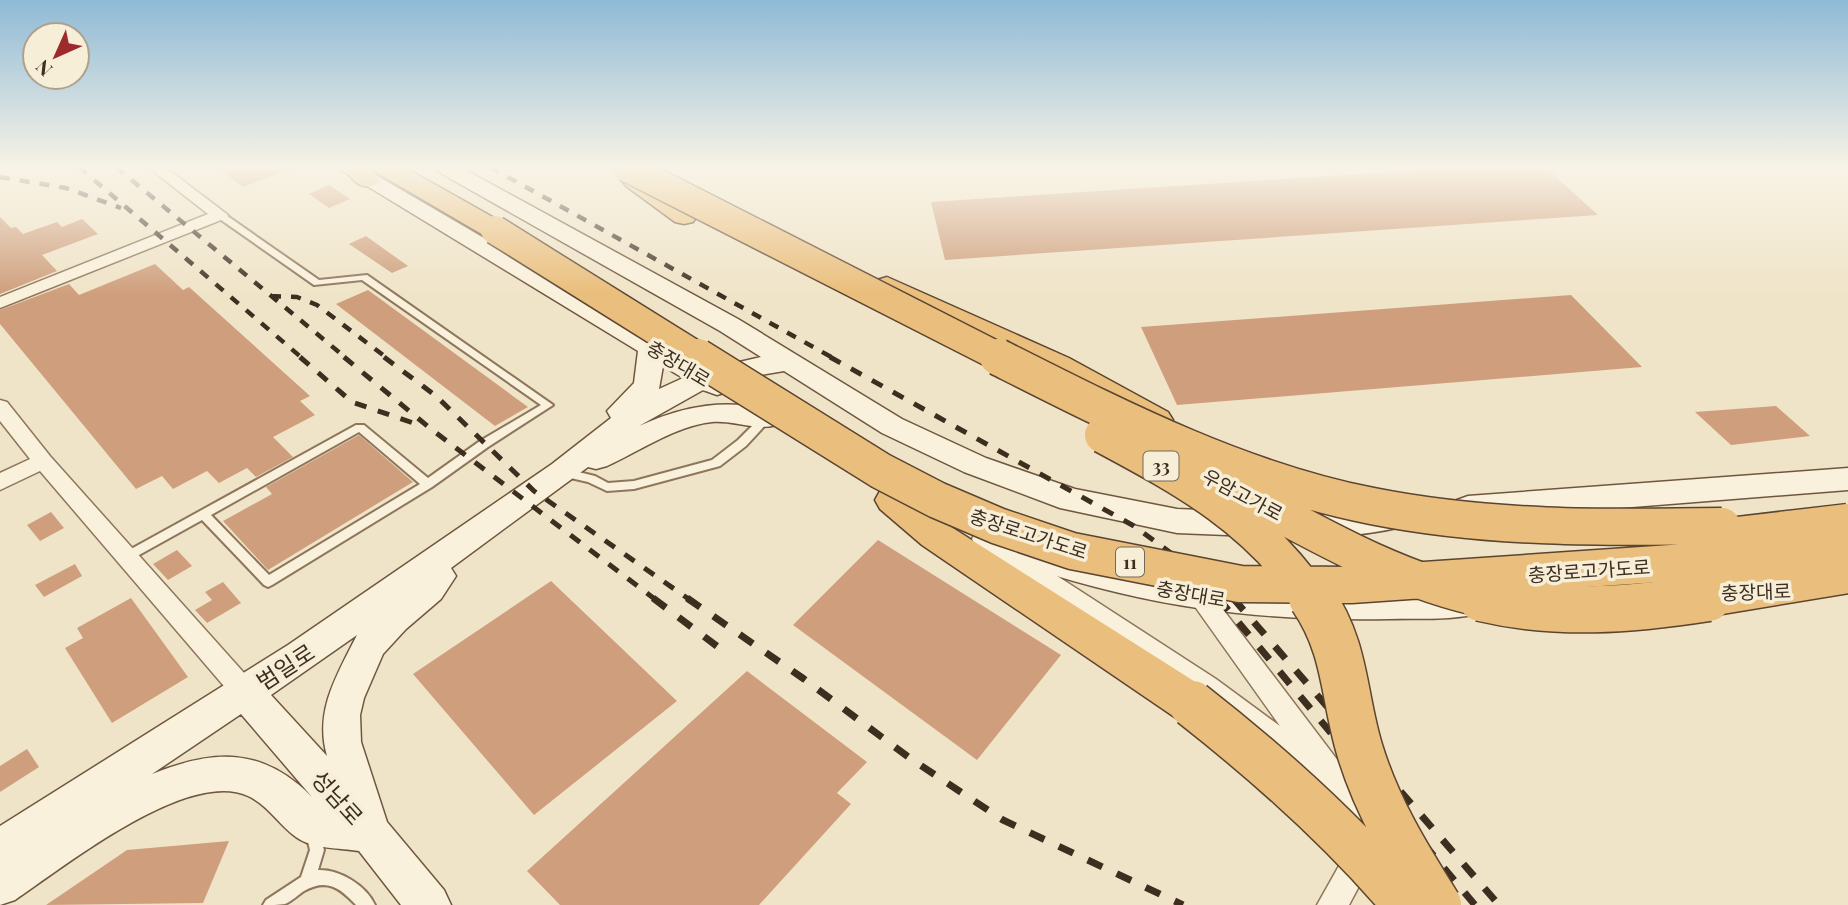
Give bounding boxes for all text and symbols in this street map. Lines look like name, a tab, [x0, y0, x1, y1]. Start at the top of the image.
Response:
north arrow	[21, 21, 91, 91]
text: N	[29, 54, 57, 83]
street label: 충장대로	[642, 334, 716, 392]
road number: 33	[1144, 452, 1178, 480]
street label: 우암고가로	[1198, 462, 1288, 526]
street label: 충장로고가도로	[967, 502, 1091, 564]
road number: 11	[1116, 548, 1144, 576]
street label: 충장로고가도로	[1527, 553, 1651, 587]
street label: 충장대로	[1154, 574, 1228, 612]
street label: 충장대로	[1721, 577, 1791, 605]
street label: 범일로	[250, 636, 320, 696]
street label: 성남로	[305, 763, 371, 831]

